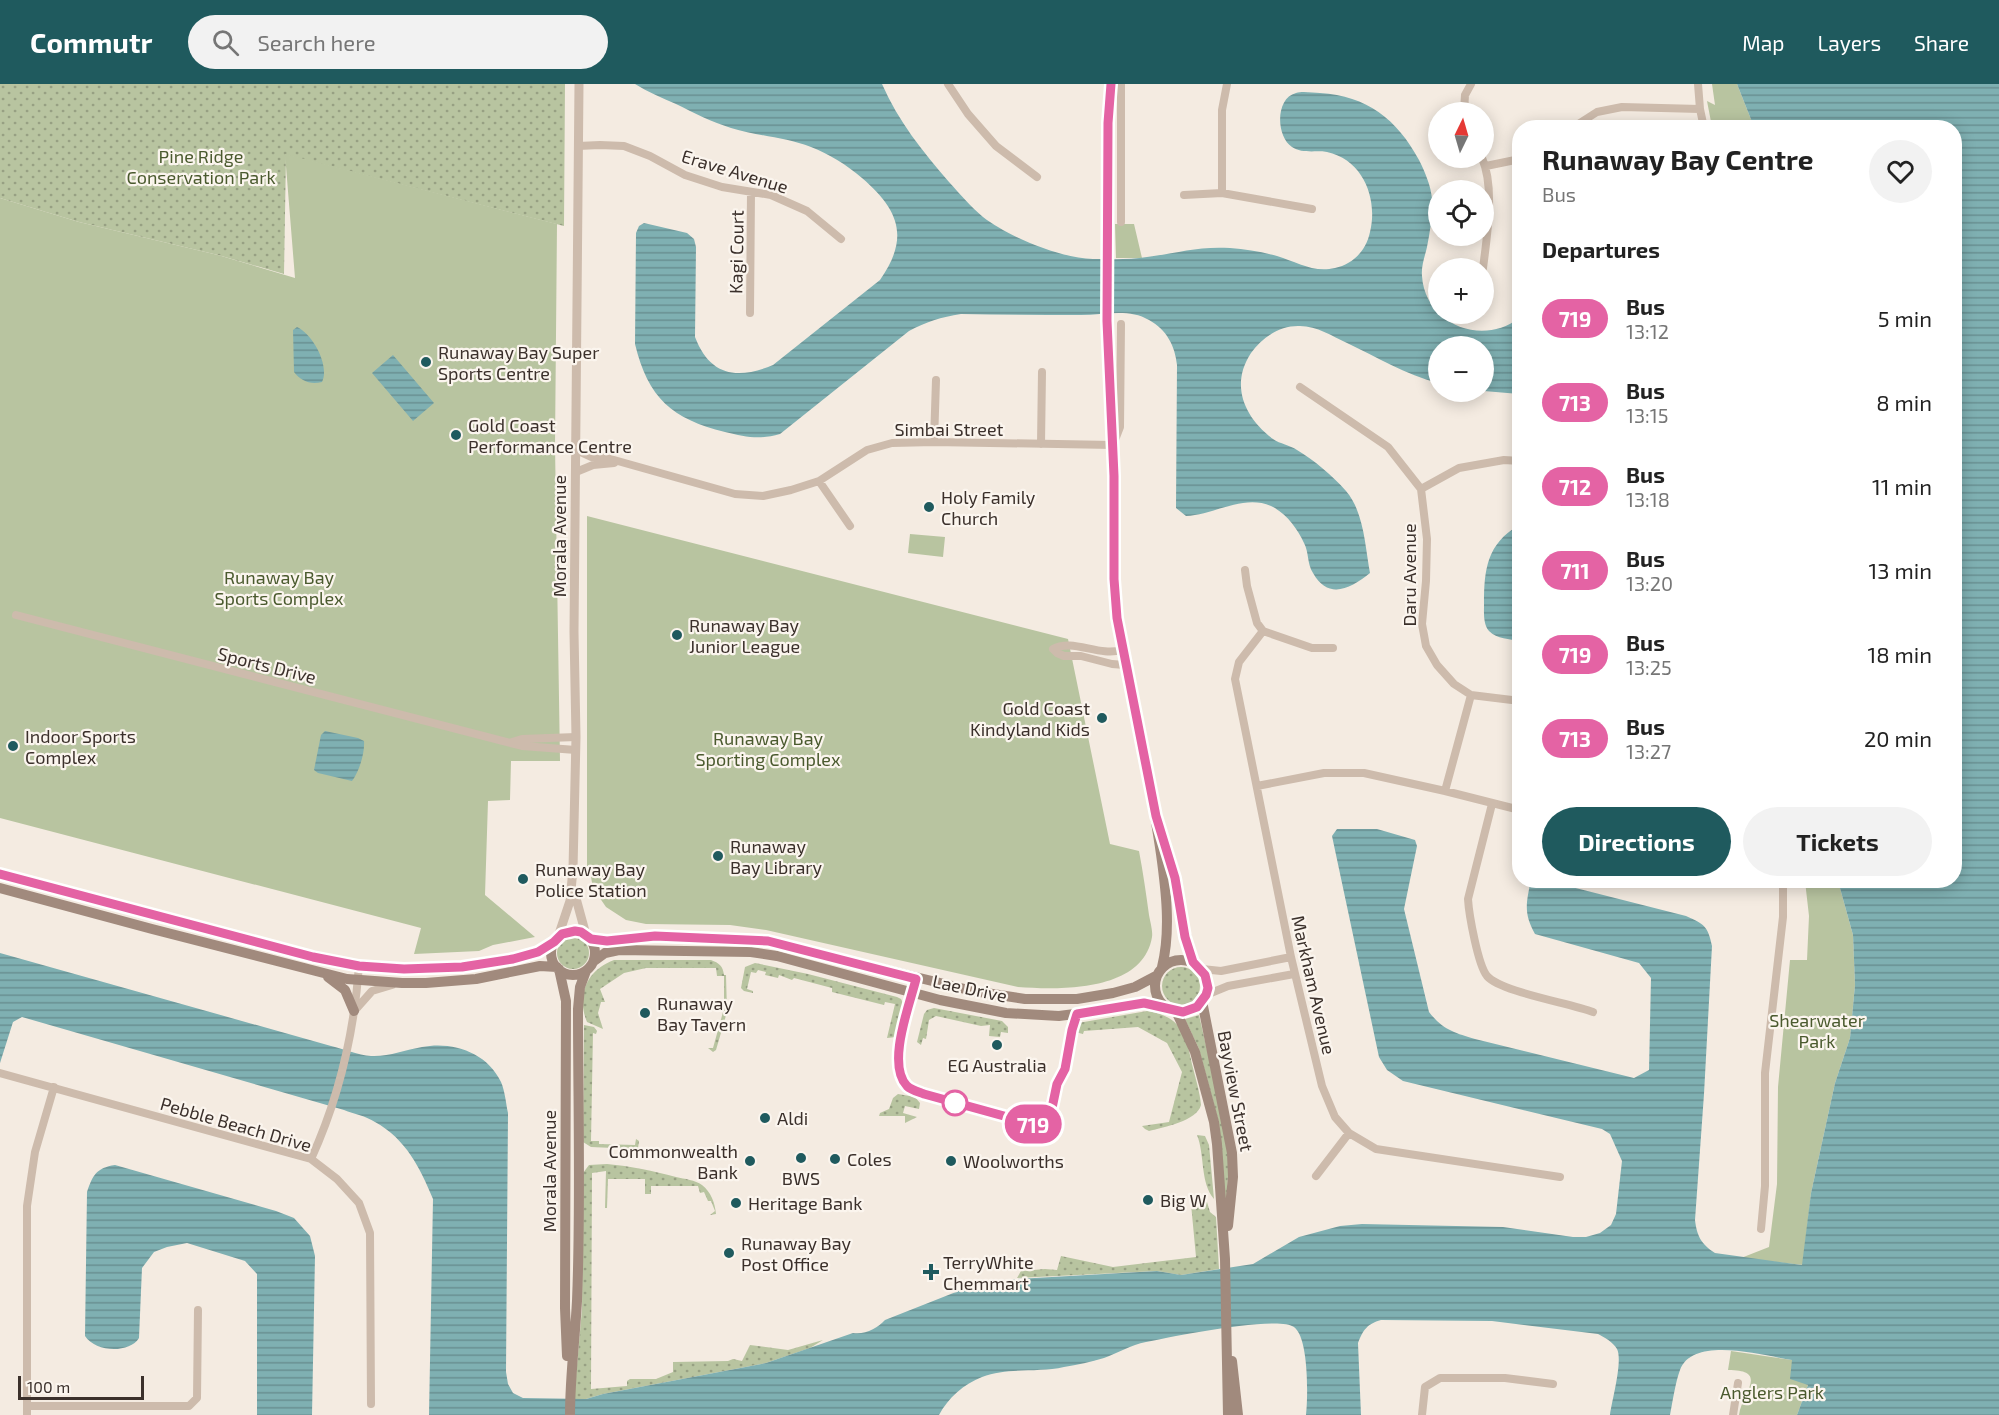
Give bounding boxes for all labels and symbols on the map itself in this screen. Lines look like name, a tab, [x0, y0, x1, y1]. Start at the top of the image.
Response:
north arrow	[1428, 102, 1494, 168]
street label: Erave Avenue	[679, 144, 791, 198]
park label: Pine Ridge Conservation Park	[126, 145, 276, 188]
street label: Kagi Court	[724, 210, 748, 294]
place label: Runaway Bay Super Sports Centre	[438, 341, 599, 384]
marker: Runaway Bay Super Sports Centre	[419, 355, 433, 369]
place label: Gold Coast Performance Centre	[468, 414, 632, 457]
street label: Simbai Street	[895, 418, 1004, 440]
marker: Gold Coast Performance Centre	[449, 428, 463, 442]
street label: Morala Avenue	[548, 475, 570, 597]
place label: Holy Family Church	[941, 486, 1036, 529]
marker: Holy Family Church	[922, 500, 936, 514]
street label: Daru Avenue	[1398, 523, 1420, 627]
park label: Runaway Bay Sports Complex	[214, 566, 344, 609]
place label: Runaway Bay Junior League	[689, 614, 800, 657]
marker: Runaway Bay Junior League	[670, 628, 684, 642]
street label: Sports Drive	[215, 642, 319, 688]
place label: Gold Coast Kindyland Kids	[970, 697, 1090, 740]
marker: Gold Coast Kindyland Kids	[1095, 711, 1109, 725]
place label: Indoor Sports Complex	[25, 725, 136, 768]
park label: Runaway Bay Sporting Complex	[695, 727, 841, 770]
marker: Indoor Sports Complex	[6, 739, 20, 753]
place label: Runaway Bay Library	[730, 835, 822, 878]
marker: Runaway Bay Library	[711, 849, 725, 863]
place label: Runaway Bay Police Station	[535, 858, 647, 901]
marker: Runaway Bay Police Station	[516, 872, 530, 886]
street label: Markham Avenue	[1287, 913, 1341, 1057]
street label: Lae Drive	[931, 969, 1009, 1007]
place label: Runaway Bay Tavern	[657, 992, 746, 1035]
marker: Runaway Bay Tavern	[638, 1006, 652, 1020]
park label: Shearwater Park	[1769, 1009, 1865, 1052]
street label: Bayview Street	[1213, 1029, 1259, 1153]
marker: EG Australia	[990, 1038, 1004, 1052]
place label: EG Australia	[947, 1054, 1047, 1076]
unlabelled marker	[942, 1090, 968, 1116]
street label: Pebble Beach Drive	[158, 1092, 314, 1156]
line badge: 719	[998, 1104, 1068, 1144]
place label: Aldi	[777, 1107, 808, 1129]
street label: Morala Avenue	[538, 1110, 560, 1232]
marker: Aldi	[758, 1111, 772, 1125]
place label: Commonwealth Bank	[608, 1140, 738, 1183]
place label: Coles	[847, 1148, 892, 1170]
place label: Woolworths	[963, 1150, 1064, 1172]
marker: BWS	[794, 1151, 808, 1165]
marker: Coles	[828, 1152, 842, 1166]
marker: Commonwealth Bank	[743, 1154, 757, 1168]
marker: Woolworths	[944, 1154, 958, 1168]
place label: BWS	[782, 1167, 820, 1189]
place label: Big W	[1160, 1189, 1207, 1211]
place label: Heritage Bank	[748, 1192, 862, 1214]
marker: Big W	[1141, 1193, 1155, 1207]
marker: Heritage Bank	[729, 1196, 743, 1210]
place label: Runaway Bay Post Office	[741, 1232, 852, 1275]
marker: Runaway Bay Post Office	[722, 1246, 736, 1260]
place label: TerryWhite Chemmart	[943, 1251, 1034, 1294]
marker: TerryWhite Chemmart	[924, 1265, 938, 1279]
scale bar	[18, 1373, 144, 1400]
park label: Anglers Park	[1720, 1381, 1824, 1403]

